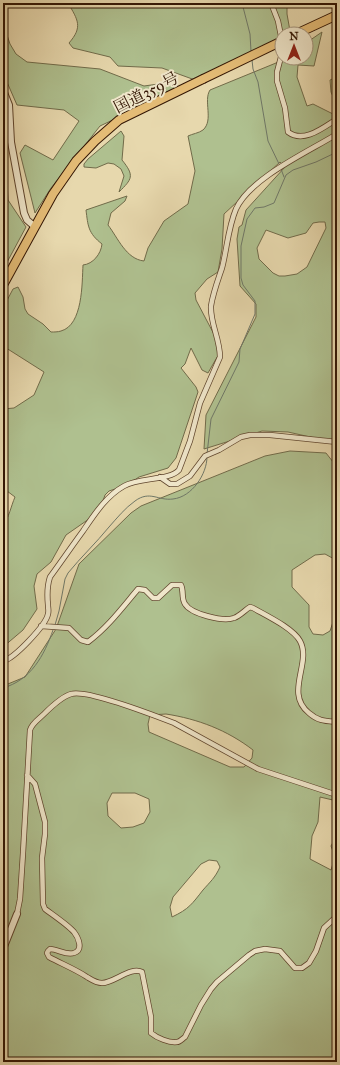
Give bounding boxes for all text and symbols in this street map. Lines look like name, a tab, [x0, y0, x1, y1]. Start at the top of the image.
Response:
north arrow	[274, 26, 314, 66]
text: N	[289, 30, 299, 43]
street label: 国道359号	[111, 68, 182, 117]

